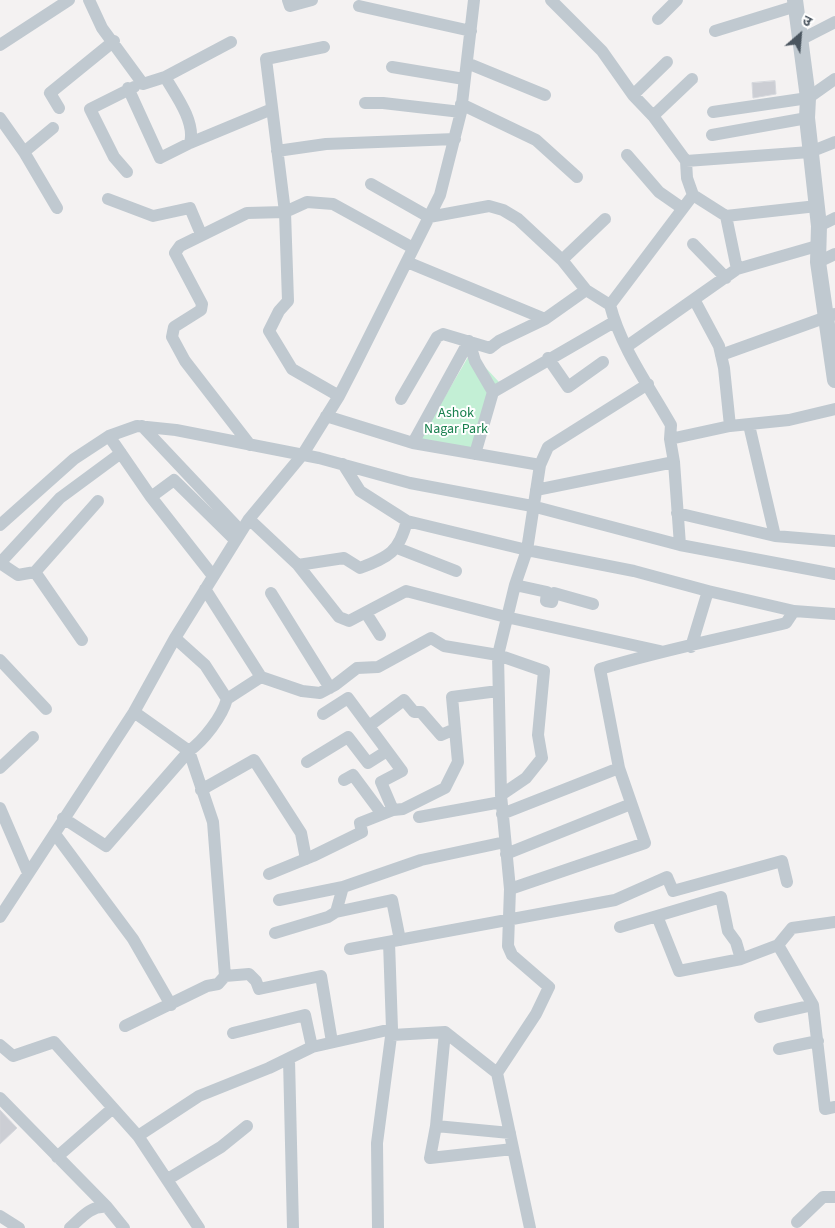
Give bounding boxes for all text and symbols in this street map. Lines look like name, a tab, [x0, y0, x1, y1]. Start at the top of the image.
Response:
north arrow	[775, 10, 825, 60]
text: उ	[799, 11, 815, 32]
park label: Ashok Nagar Park	[424, 406, 488, 438]

